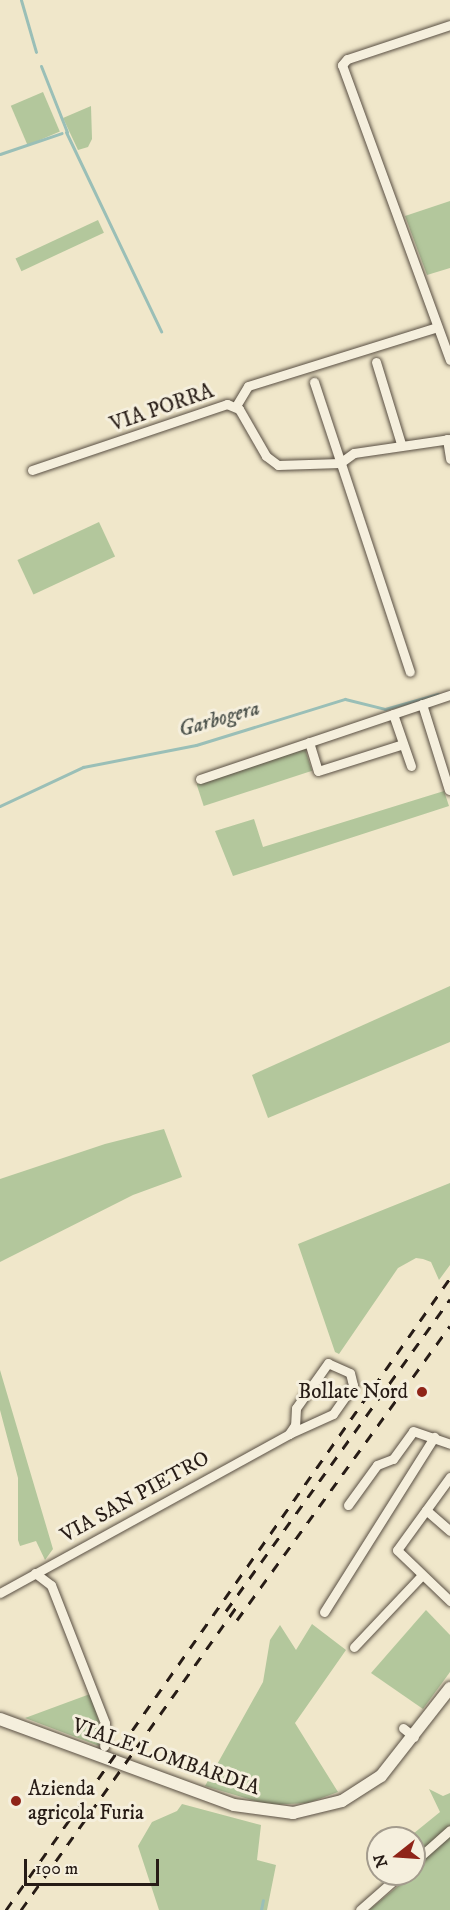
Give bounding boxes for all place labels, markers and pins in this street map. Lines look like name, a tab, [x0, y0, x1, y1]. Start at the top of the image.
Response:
place label: Bollate Nord	[298, 1379, 408, 1405]
marker: Bollate Nord	[413, 1383, 431, 1401]
place label: Azienda agricola Furia	[28, 1776, 144, 1826]
marker: Azienda agricola Furia	[9, 1794, 23, 1808]

